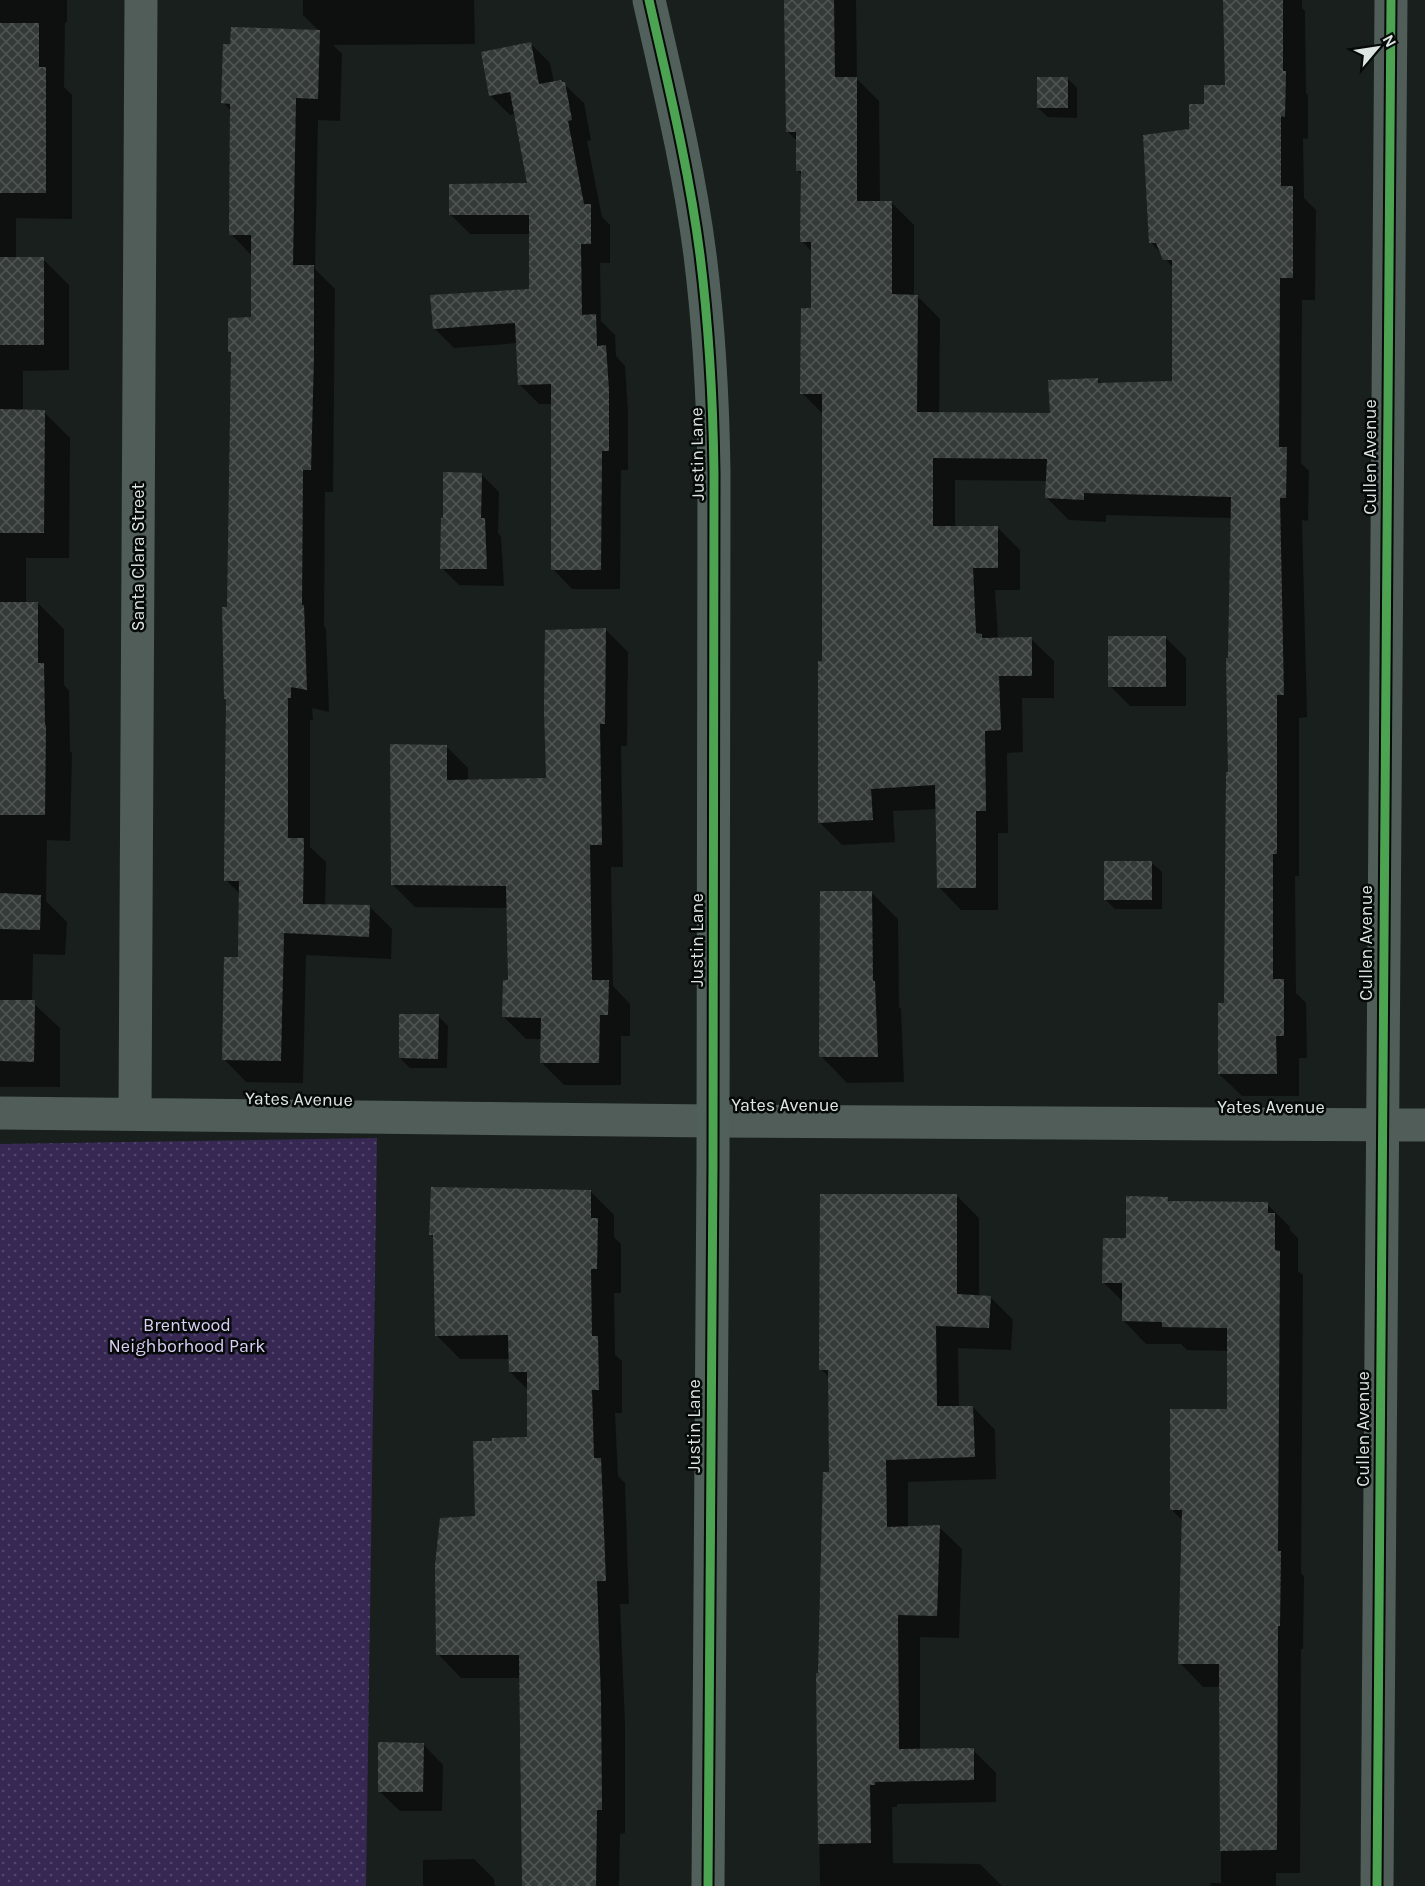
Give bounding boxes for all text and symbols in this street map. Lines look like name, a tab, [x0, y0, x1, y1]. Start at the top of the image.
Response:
north arrow	[1347, 18, 1407, 78]
text: N	[1379, 31, 1401, 51]
street label: Cullen Avenue	[1359, 399, 1381, 515]
street label: Justin Lane	[685, 407, 709, 501]
street label: Santa Clara Street	[127, 482, 149, 631]
street label: Cullen Avenue	[1355, 885, 1377, 1001]
street label: Justin Lane	[686, 893, 708, 987]
street label: Yates Avenue	[245, 1087, 353, 1111]
street label: Yates Avenue	[731, 1094, 839, 1116]
street label: Yates Avenue	[1217, 1096, 1325, 1118]
park label: Brentwood Neighborhood Park	[109, 1314, 265, 1357]
street label: Cullen Avenue	[1352, 1371, 1374, 1487]
street label: Justin Lane	[683, 1379, 705, 1473]

